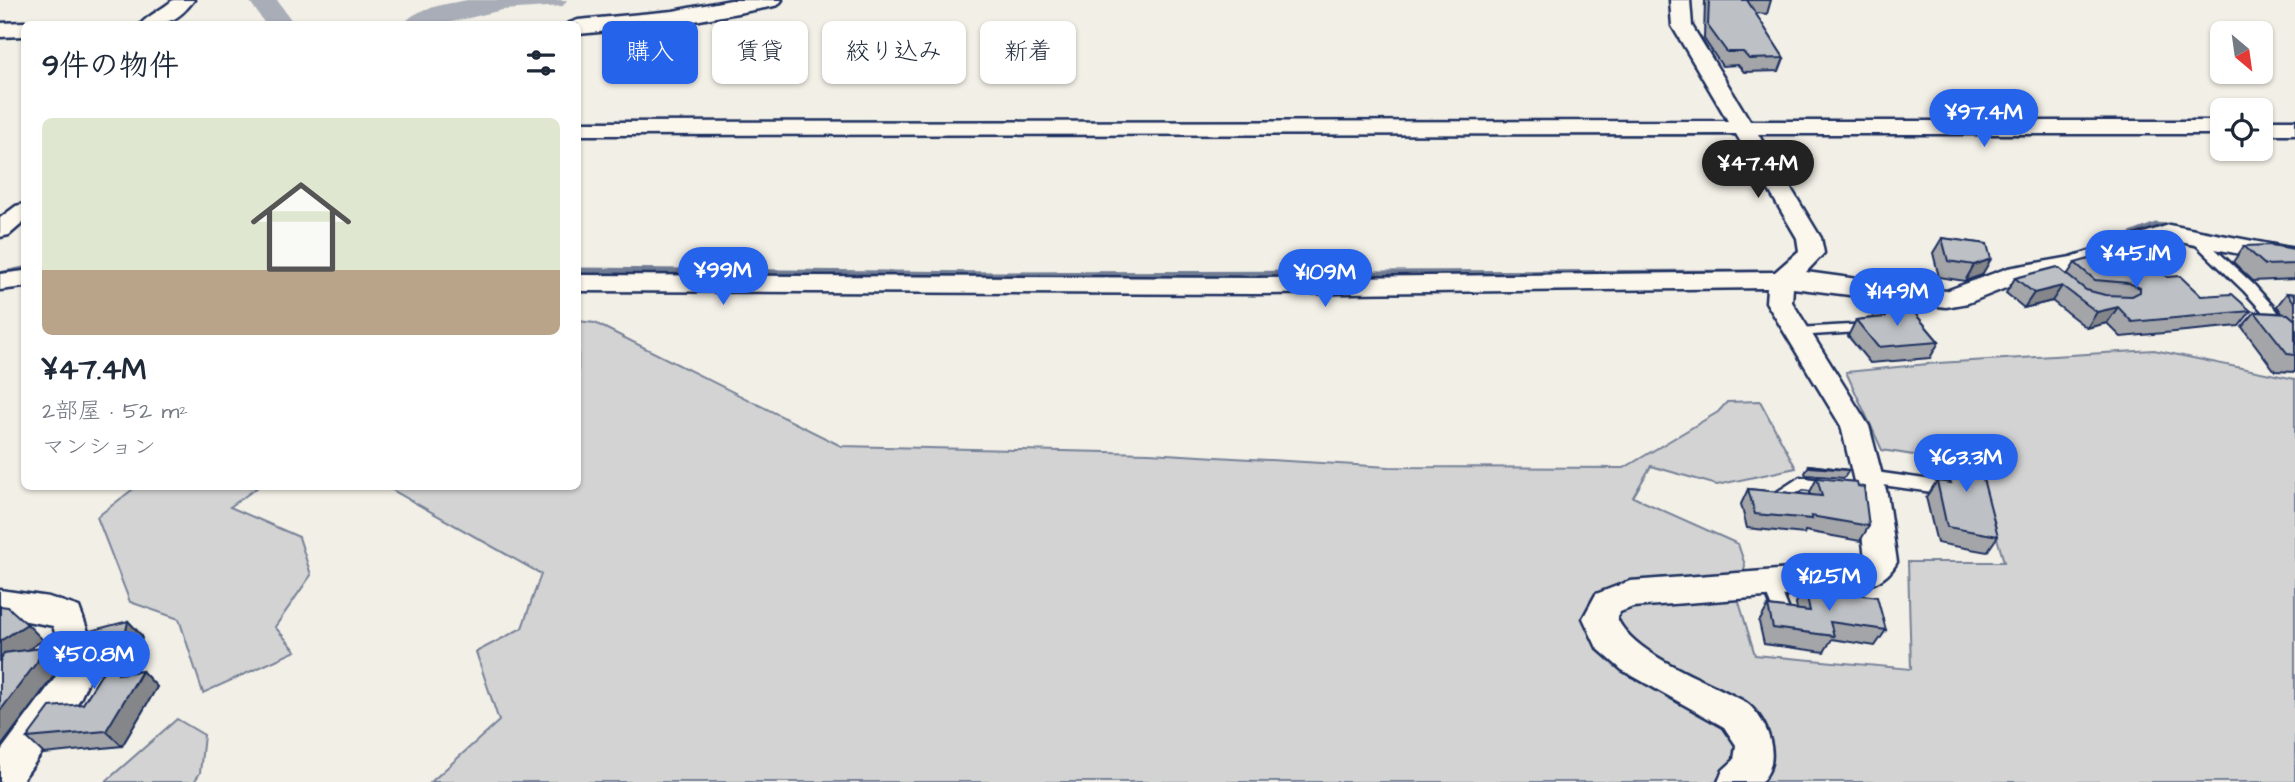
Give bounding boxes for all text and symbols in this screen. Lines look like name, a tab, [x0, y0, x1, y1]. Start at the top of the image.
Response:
chip: 購入	[602, 21, 698, 84]
chip: 賃貸	[712, 21, 808, 84]
chip: 絞り込み	[822, 21, 966, 84]
chip: 新着	[980, 21, 1076, 84]
north arrow	[2210, 21, 2273, 84]
map controls	[2210, 21, 2273, 161]
icon: filters	[522, 44, 560, 82]
text: 9件の物件	[42, 45, 179, 87]
pin: ¥97.4M	[1927, 90, 2041, 149]
text: ¥97.4M	[1945, 96, 2023, 128]
button: locate	[2210, 98, 2273, 161]
pin: ¥47.4M	[1701, 140, 1815, 200]
text: ¥47.4M	[1718, 147, 1798, 179]
icon: home	[238, 164, 364, 290]
pin: ¥45.1M	[2079, 230, 2193, 290]
text: ¥45.1M	[2101, 237, 2171, 269]
pin: ¥99M	[682, 247, 764, 307]
pin: ¥109M	[1276, 250, 1374, 309]
text: ¥99M	[694, 254, 752, 286]
text: ¥109M	[1294, 256, 1356, 288]
pin: ¥149M	[1848, 268, 1946, 328]
text: ¥149M	[1865, 275, 1929, 307]
text: ¥47.4M	[42, 349, 146, 391]
text: 2部屋 · 52 m²	[42, 395, 188, 427]
text: マンション	[42, 431, 156, 463]
pin: ¥63.3M	[1909, 434, 2023, 494]
text: ¥63.3M	[1930, 441, 2002, 473]
pin: ¥125M	[1780, 554, 1878, 613]
text: ¥125M	[1797, 560, 1861, 592]
pin: ¥50.8M	[37, 632, 151, 691]
text: ¥50.8M	[54, 638, 134, 670]

